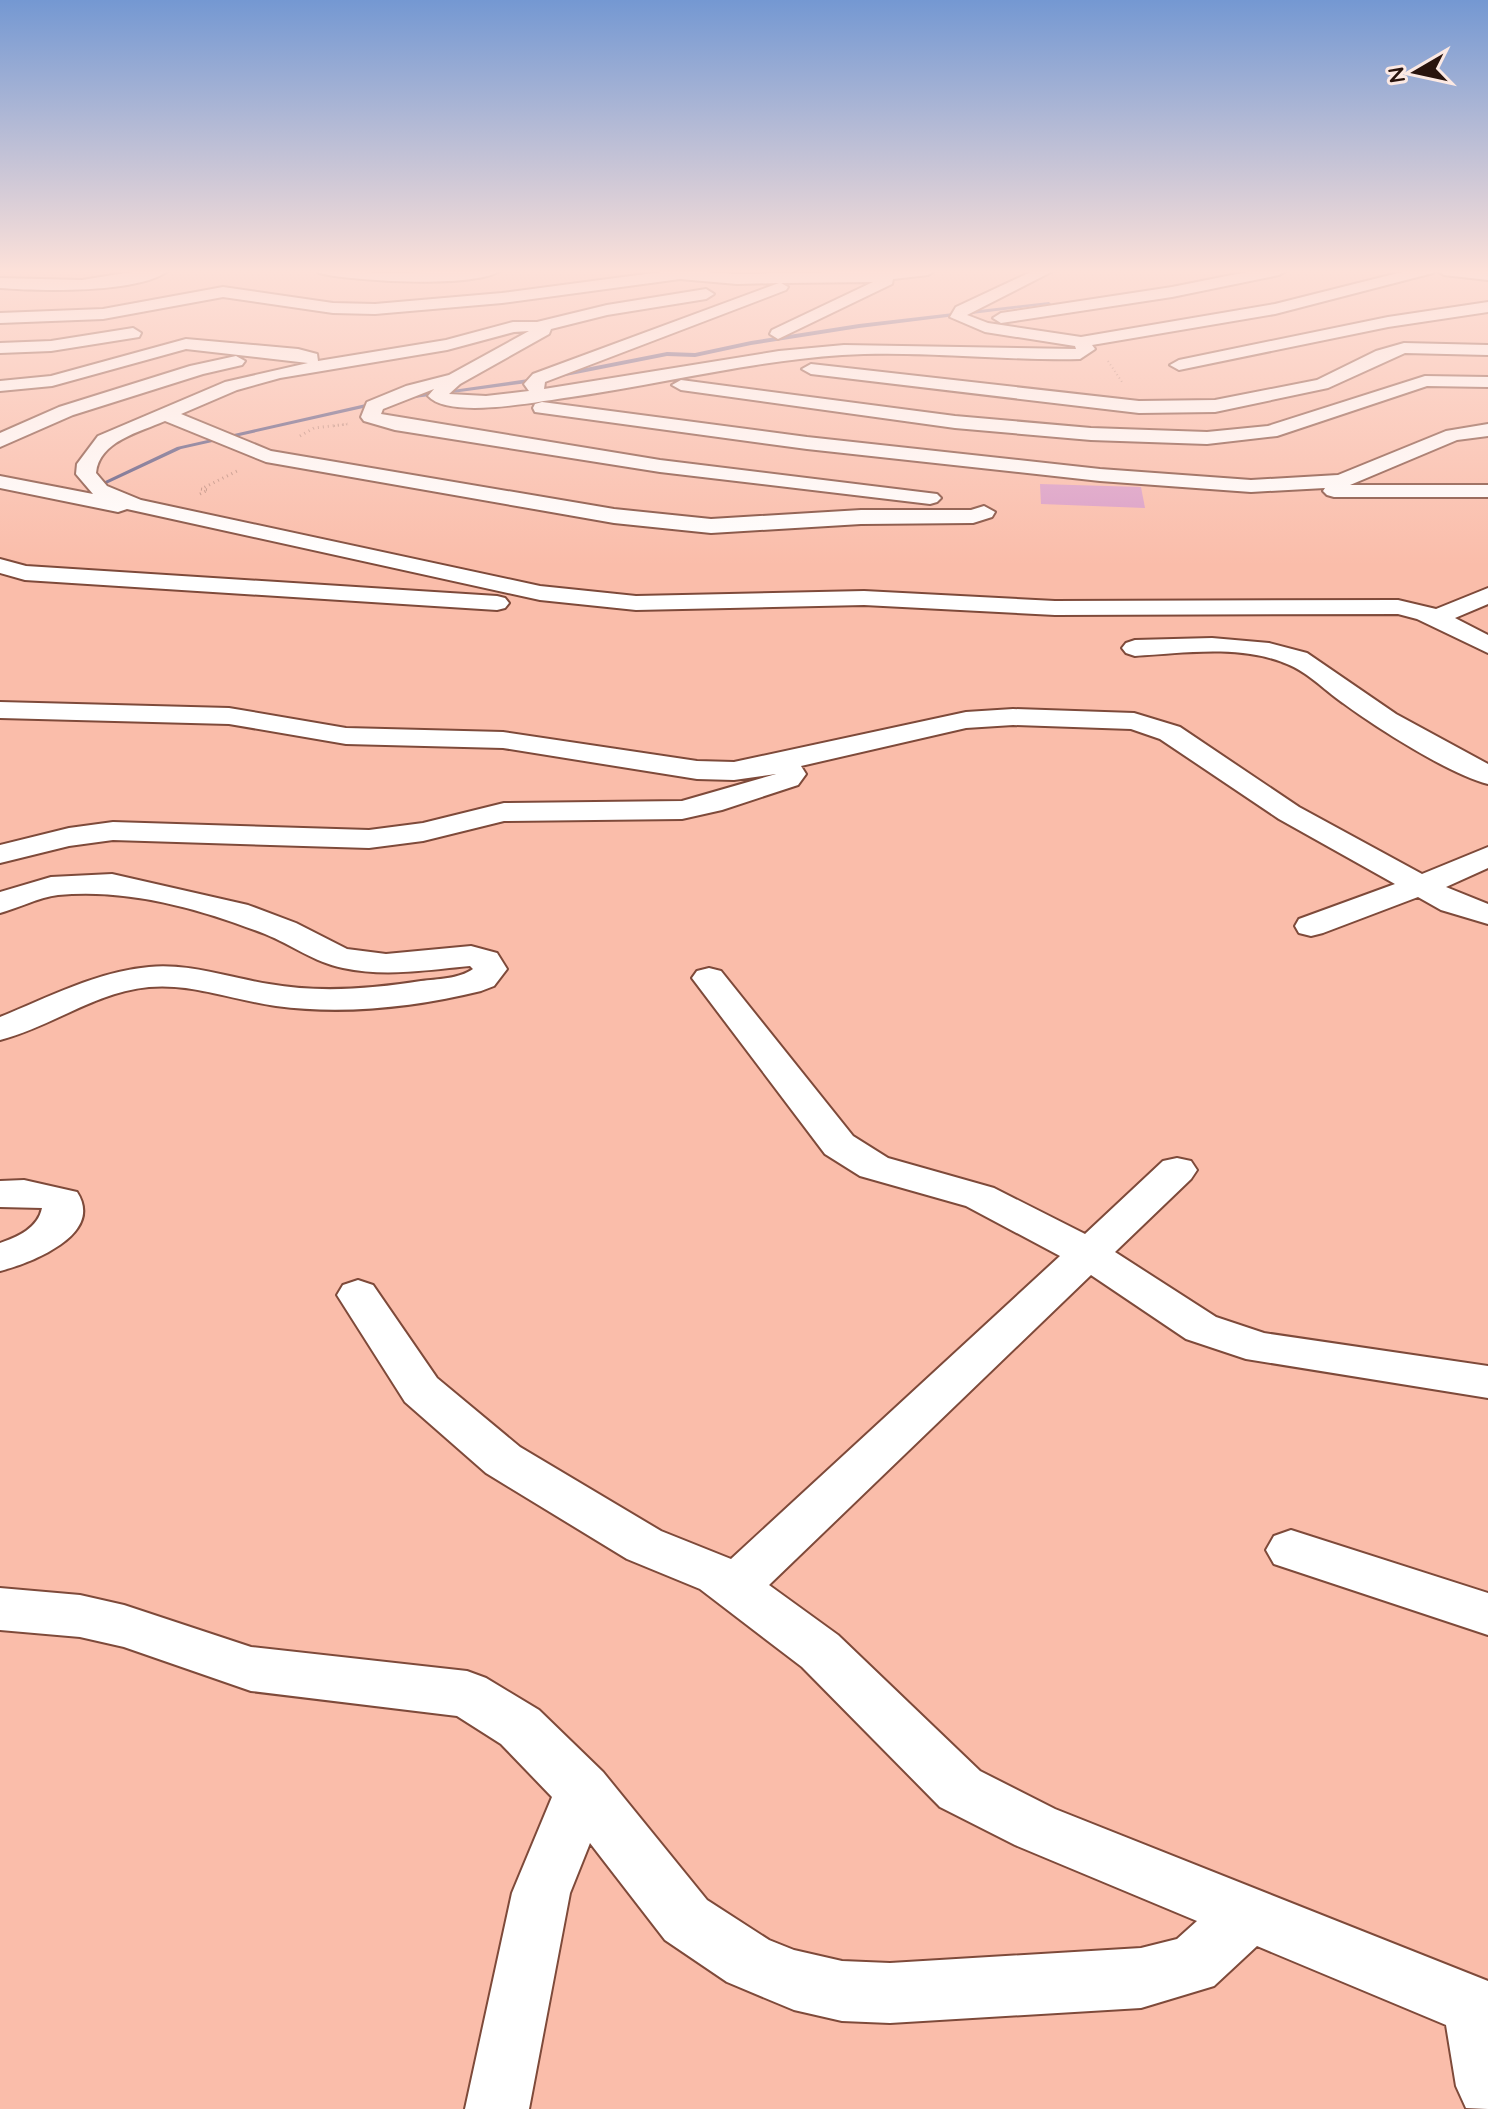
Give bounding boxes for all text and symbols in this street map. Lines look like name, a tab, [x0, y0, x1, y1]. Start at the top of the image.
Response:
north arrow	[1376, 32, 1456, 112]
text: N	[1381, 65, 1411, 85]

